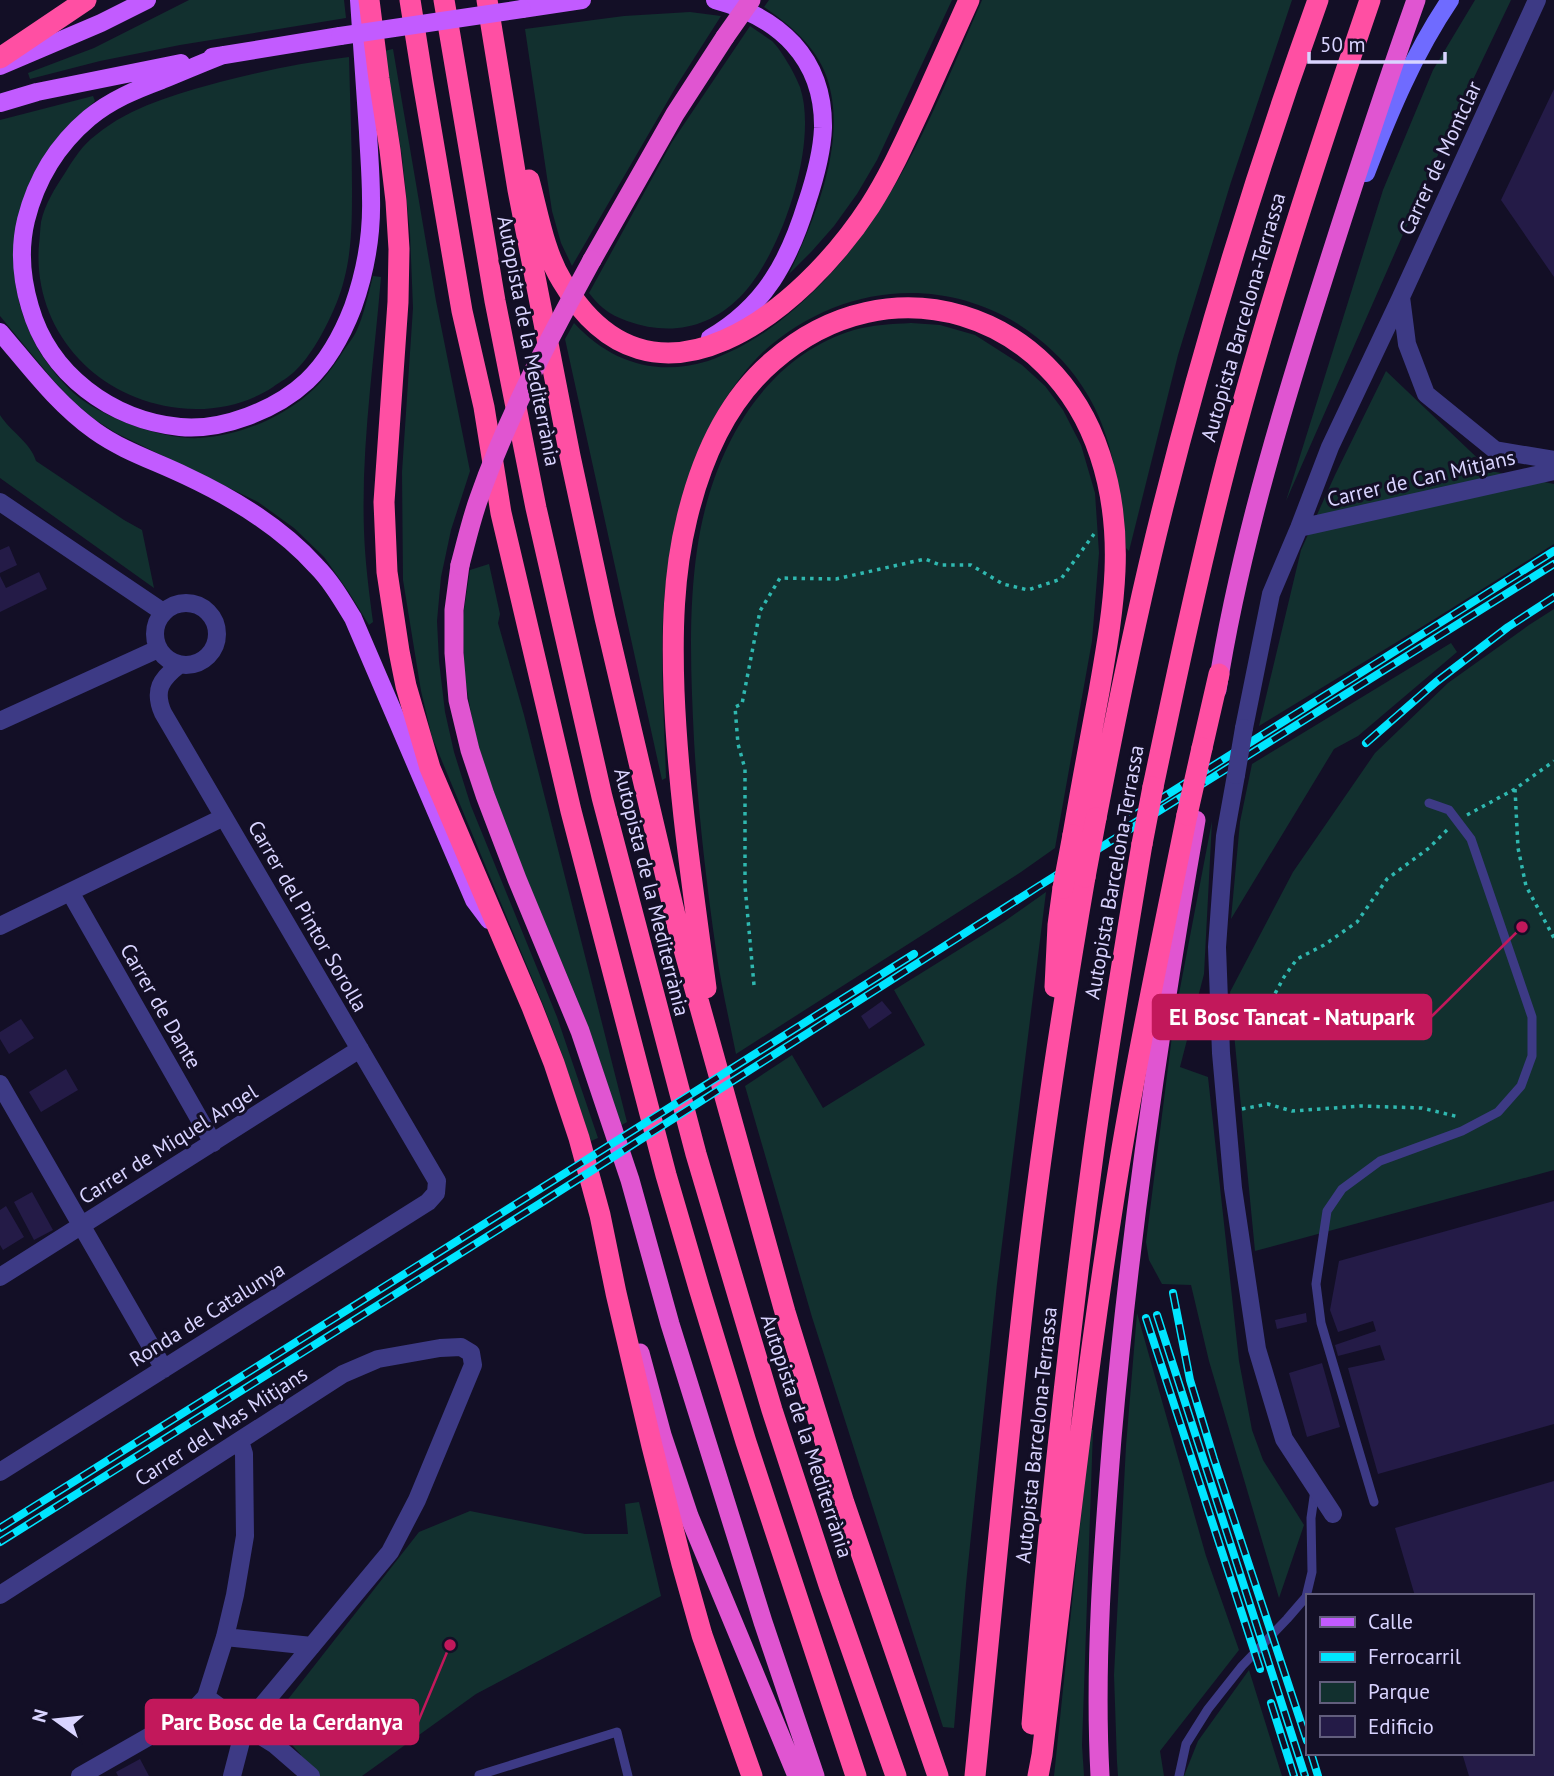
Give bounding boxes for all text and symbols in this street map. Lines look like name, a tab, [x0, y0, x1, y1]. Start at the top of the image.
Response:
scale bar	[1309, 21, 1446, 65]
text: 50 m	[1320, 31, 1366, 58]
street label: Carrer de Montclar	[1393, 77, 1487, 239]
street label: Autopista Barcelona-Terrassa	[1195, 189, 1291, 445]
street label: Autopista de la Mediterrània	[491, 214, 567, 468]
street label: Carrer de Can Mitjans	[1324, 443, 1518, 513]
street label: Autopista Barcelona-Terrassa	[1078, 743, 1150, 1001]
street label: Autopista de la Mediterrània	[608, 765, 696, 1019]
street label: Carrer del Pintor Sorolla	[242, 815, 374, 1017]
street label: Carrer de Dante	[114, 938, 208, 1074]
callout: El Bosc Tancat - Natupark	[1153, 995, 1431, 1039]
text: El Bosc Tancat - Natupark	[1169, 1002, 1416, 1031]
street label: Carrer de Miquel Angel	[74, 1078, 262, 1210]
street label: Ronda de Catalunya	[124, 1255, 290, 1373]
street label: Autopista Barcelona-Terrassa	[1009, 1305, 1063, 1565]
street label: Autopista de la Mediterrània	[755, 1311, 859, 1561]
street label: Carrer del Mas Mitjans	[130, 1360, 312, 1492]
legend	[1306, 1594, 1533, 1755]
text: Calle	[1368, 1608, 1413, 1635]
text: Ferrocarril	[1368, 1643, 1461, 1670]
text: Parque	[1368, 1678, 1430, 1705]
north arrow	[21, 1685, 91, 1755]
callout: Parc Bosc de la Cerdanya	[146, 1700, 418, 1744]
text: N	[26, 1706, 53, 1725]
text: Parc Bosc de la Cerdanya	[161, 1707, 403, 1736]
text: Edificio	[1368, 1713, 1434, 1740]

